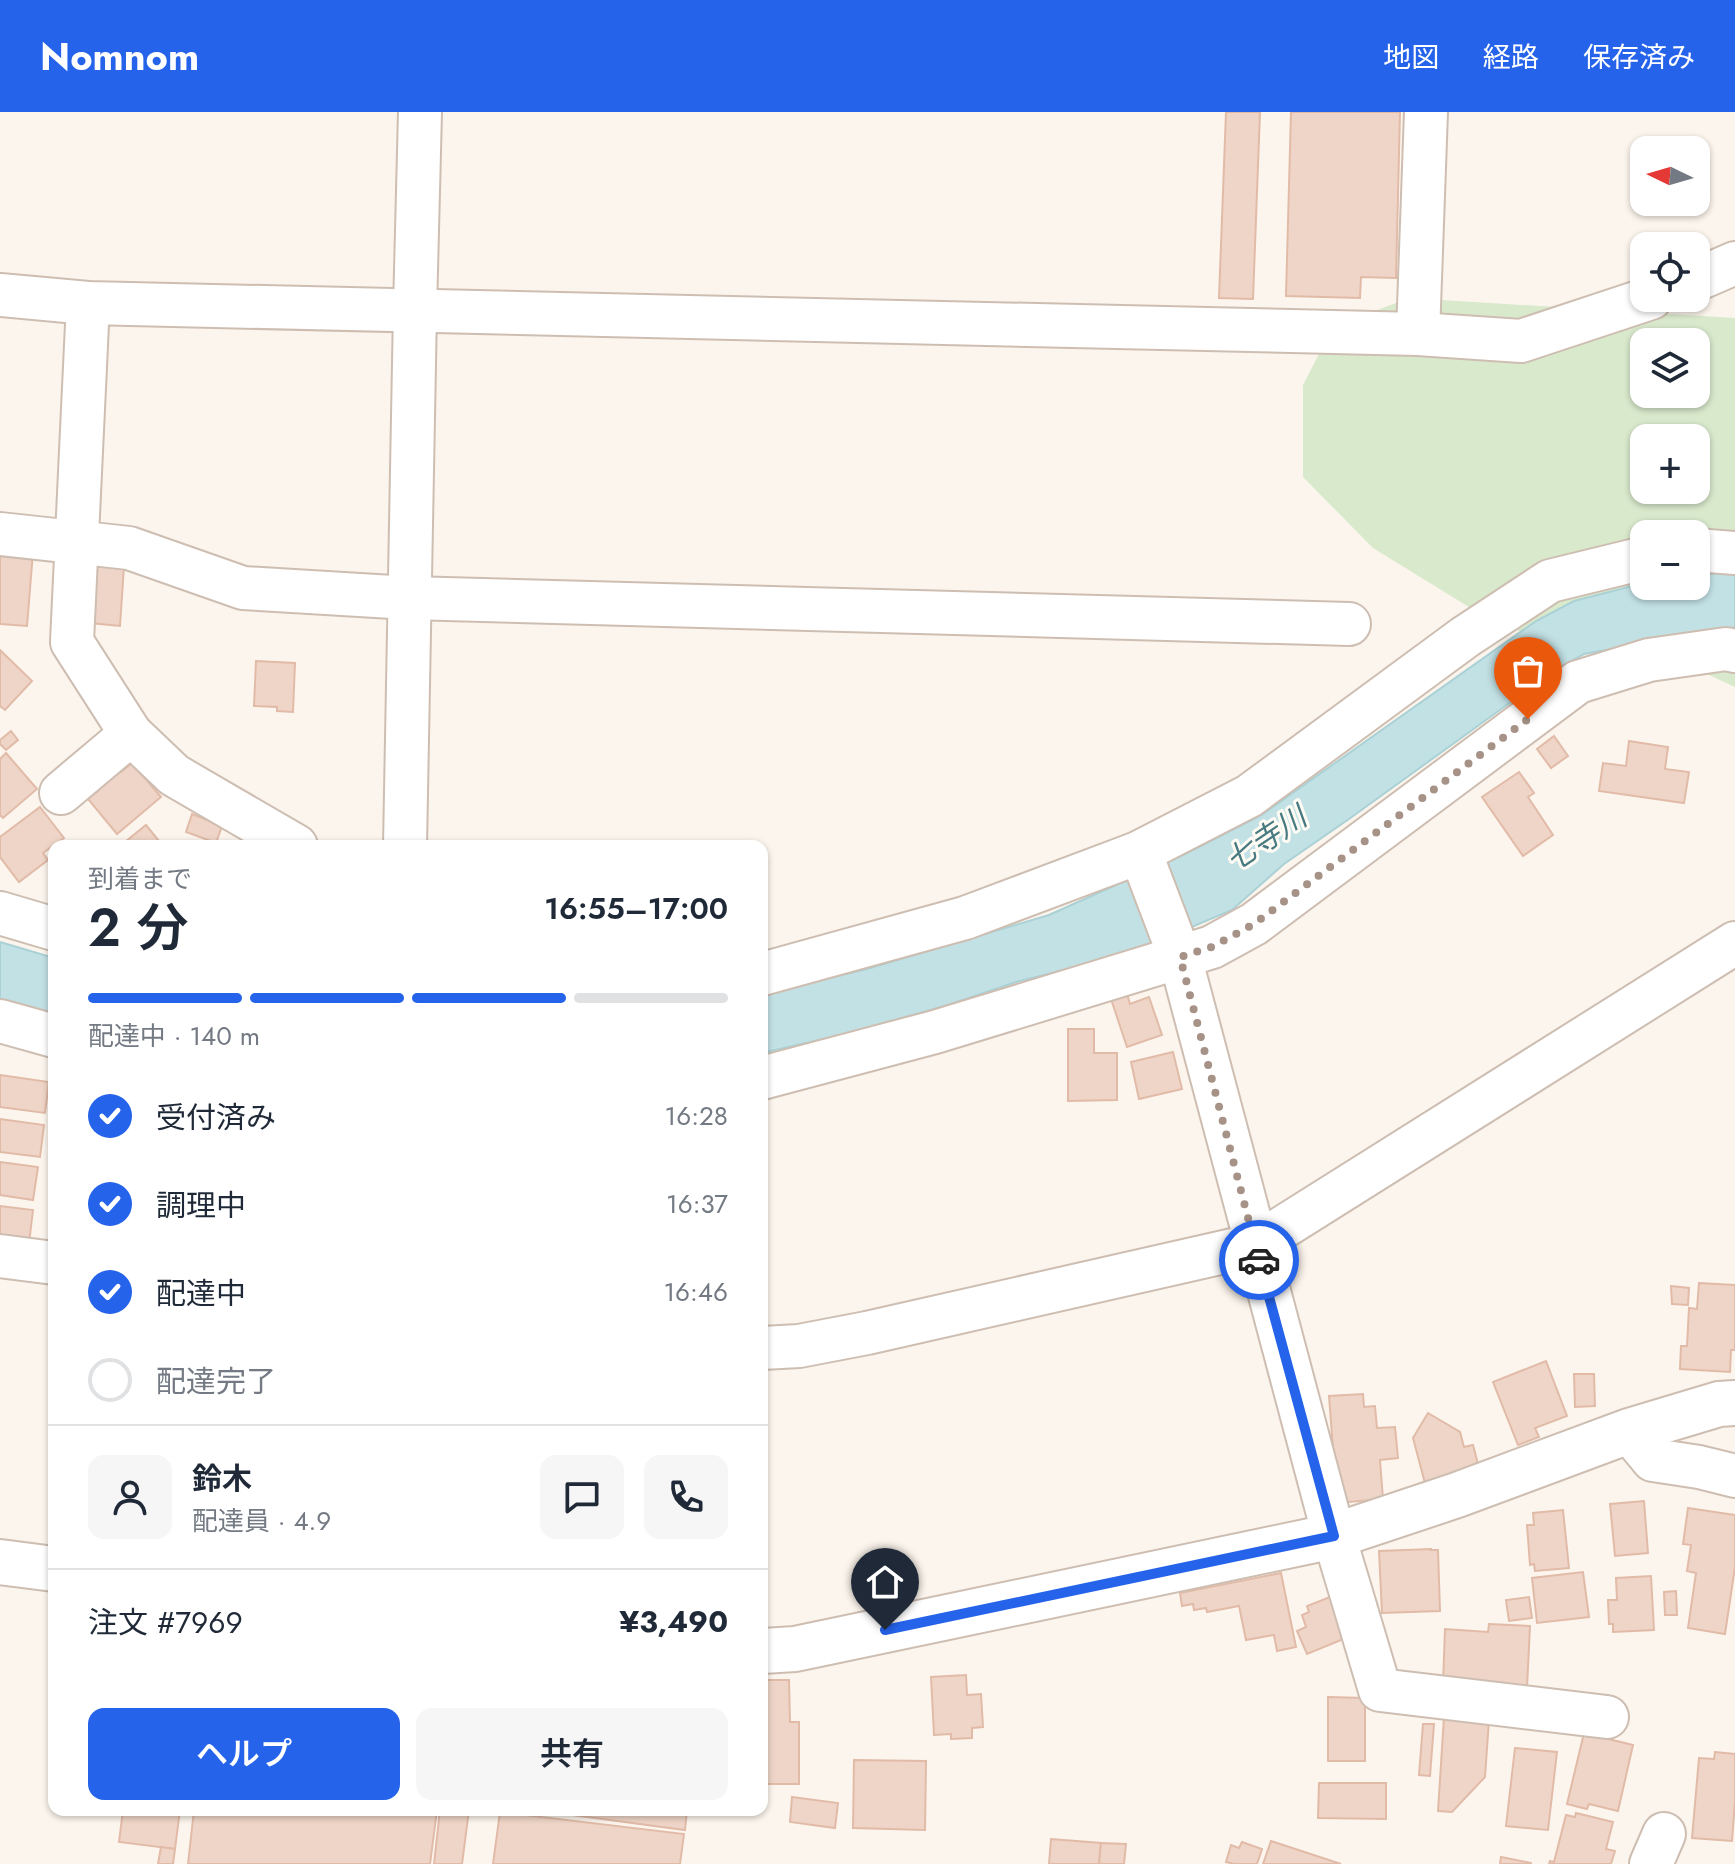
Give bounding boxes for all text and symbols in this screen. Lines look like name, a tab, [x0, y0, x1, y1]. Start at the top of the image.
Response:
text: Nomnom	[40, 29, 199, 84]
text: 地図	[1383, 37, 1439, 78]
text: 経路	[1483, 37, 1539, 78]
text: 保存済み	[1583, 37, 1695, 78]
north arrow	[1630, 136, 1710, 216]
map controls	[1630, 136, 1710, 600]
button: locate	[1630, 232, 1710, 312]
button: layers	[1630, 328, 1710, 408]
button: +	[1630, 424, 1710, 504]
button: −	[1630, 520, 1710, 600]
pin	[1494, 637, 1562, 719]
icon: bag	[1506, 649, 1550, 693]
water label: 七寺川	[1216, 794, 1318, 882]
text: 到着まで	[88, 860, 192, 898]
text: 16:55–17:00	[544, 887, 728, 930]
text: 2 分	[88, 890, 188, 966]
text: 配達中 · 140 m	[88, 1017, 260, 1055]
icon: check	[88, 1094, 132, 1138]
text: 受付済み	[156, 1096, 276, 1139]
text: 16:28	[665, 1097, 728, 1135]
icon: check	[88, 1182, 132, 1226]
text: 調理中	[156, 1184, 246, 1227]
text: 16:37	[666, 1185, 728, 1223]
courier	[1219, 1220, 1299, 1300]
icon: car	[1237, 1238, 1281, 1282]
icon: check	[88, 1270, 132, 1314]
text: 配達中	[156, 1272, 246, 1315]
text: 16:46	[663, 1273, 728, 1311]
text: 配達完了	[156, 1360, 276, 1403]
button: person	[88, 1455, 172, 1539]
button: chat	[540, 1455, 624, 1539]
button: phone	[644, 1455, 728, 1539]
text: 鈴木	[192, 1457, 252, 1500]
text: 配達員 · 4.9	[192, 1502, 331, 1540]
pin	[851, 1548, 919, 1630]
icon: home	[863, 1560, 907, 1604]
text: ¥3,490	[619, 1600, 728, 1643]
text: 注文 #7969	[88, 1601, 243, 1644]
button: ヘルプ	[88, 1708, 400, 1800]
button: 共有	[416, 1708, 728, 1800]

